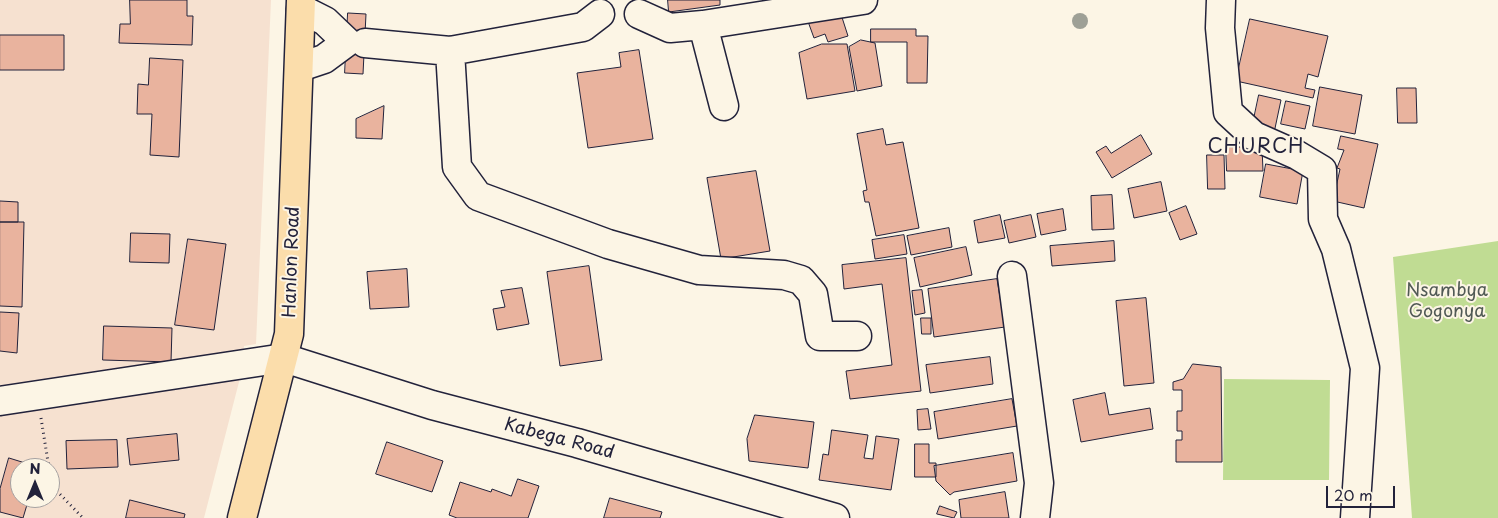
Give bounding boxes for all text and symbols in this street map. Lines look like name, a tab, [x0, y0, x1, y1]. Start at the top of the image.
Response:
district label: CHURCH	[1207, 135, 1305, 159]
street label: Hanlon Road	[279, 206, 305, 318]
park label: Nsambya Gogonya	[1406, 280, 1488, 322]
street label: Kabega Road	[501, 414, 617, 464]
north arrow	[10, 458, 60, 508]
text: N	[29, 458, 41, 479]
scale bar	[1328, 476, 1397, 508]
text: 20 m	[1334, 483, 1373, 506]

